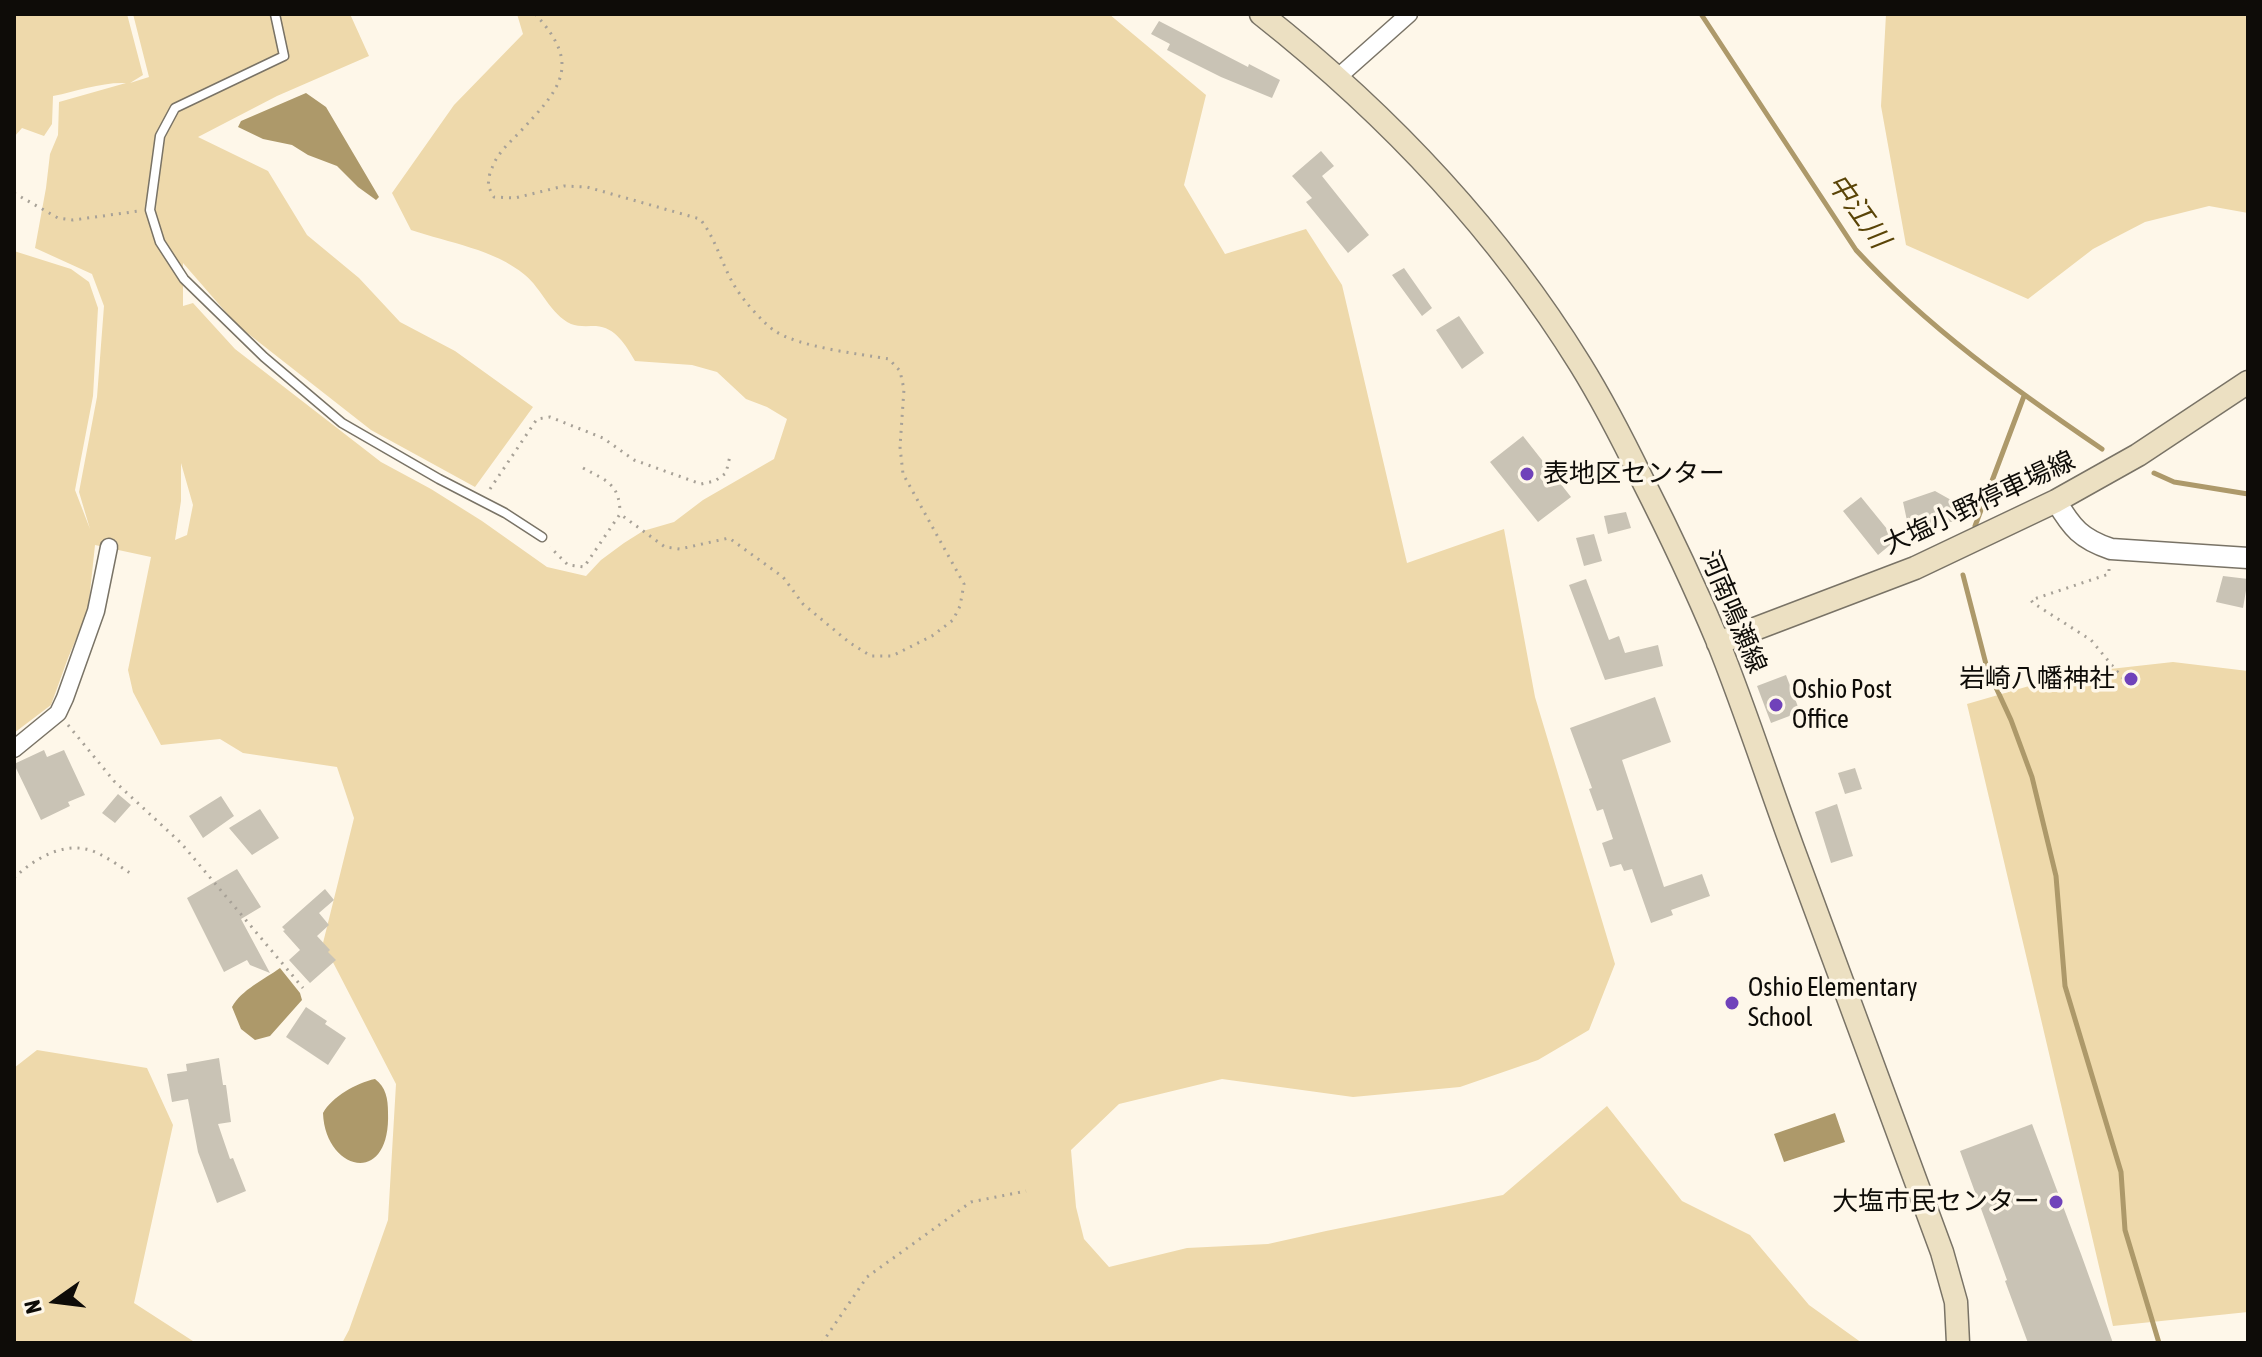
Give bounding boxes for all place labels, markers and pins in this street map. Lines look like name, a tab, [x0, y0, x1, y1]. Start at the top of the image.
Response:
place label: 表地区センター	[1543, 458, 1725, 490]
marker: 表地区センター	[1518, 465, 1536, 483]
place label: 岩崎八幡神社	[1959, 663, 2115, 695]
marker: 岩崎八幡神社	[2122, 670, 2140, 688]
place label: Oshio Post Office	[1792, 674, 1892, 736]
marker: Oshio Post Office	[1767, 696, 1785, 714]
place label: Oshio Elementary School	[1748, 972, 1917, 1034]
marker: Oshio Elementary School	[1723, 994, 1741, 1012]
place label: 大塩市民センター	[1832, 1186, 2040, 1218]
marker: 大塩市民センター	[2047, 1193, 2065, 1211]

